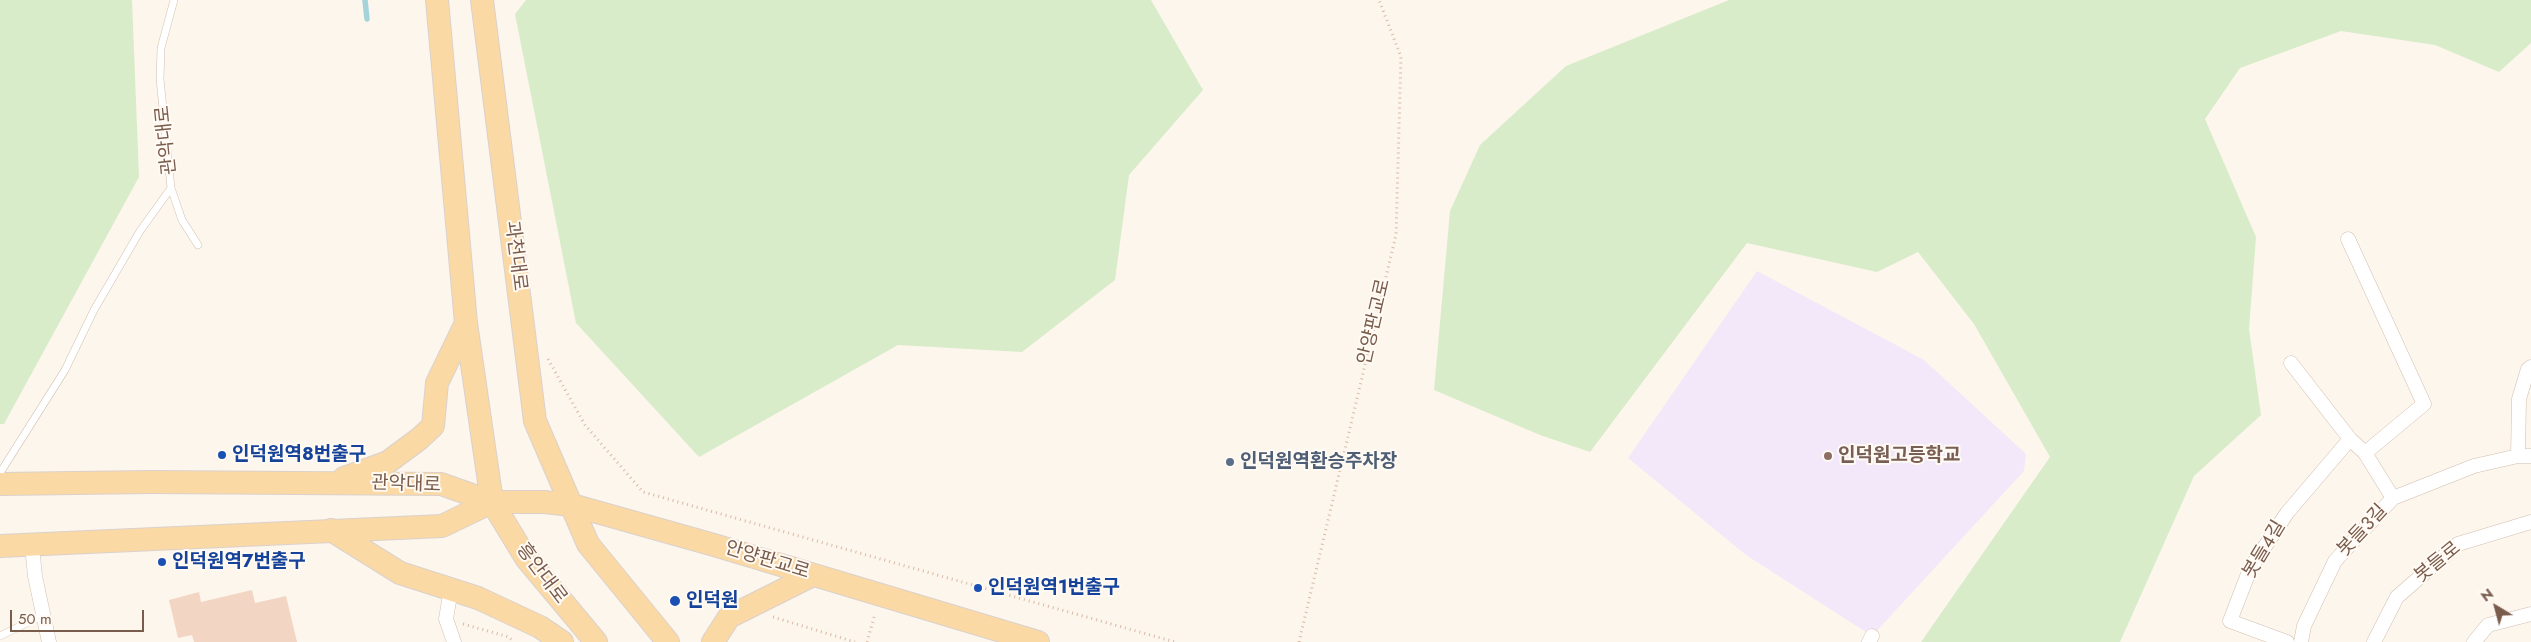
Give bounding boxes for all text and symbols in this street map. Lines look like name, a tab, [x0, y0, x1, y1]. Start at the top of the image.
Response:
street label: 관악대로	[152, 104, 182, 176]
street label: 과천대로	[499, 220, 531, 292]
street label: 안양판교로	[1354, 277, 1396, 367]
place label: 인덕원역8번출구	[232, 444, 366, 466]
place label: 인덕원고등학교	[1838, 445, 1960, 467]
marker: 인덕원역8번출구	[216, 449, 228, 461]
marker: 인덕원고등학교	[1822, 450, 1834, 462]
place label: 인덕원역환승주차장	[1240, 451, 1397, 473]
marker: 인덕원역환승주차장	[1224, 456, 1236, 468]
street label: 관악대로	[371, 472, 441, 498]
street label: 봇들3길	[2333, 500, 2393, 562]
street label: 봇들4길	[2239, 517, 2291, 583]
street label: 안양판교로	[722, 537, 812, 585]
street label: 봇들로	[2410, 538, 2466, 588]
street label: 흥안대로	[511, 539, 571, 609]
place label: 인덕원역7번출구	[172, 551, 306, 573]
marker: 인덕원역7번출구	[156, 556, 168, 568]
place label: 인덕원역1번출구	[988, 577, 1120, 599]
marker: 인덕원역1번출구	[972, 582, 984, 594]
north arrow	[2471, 582, 2521, 632]
text: N	[2477, 584, 2497, 606]
place label: 인덕원	[686, 590, 738, 612]
marker: 인덕원	[668, 594, 682, 608]
scale bar	[12, 600, 146, 632]
text: 50 m	[18, 608, 52, 630]

